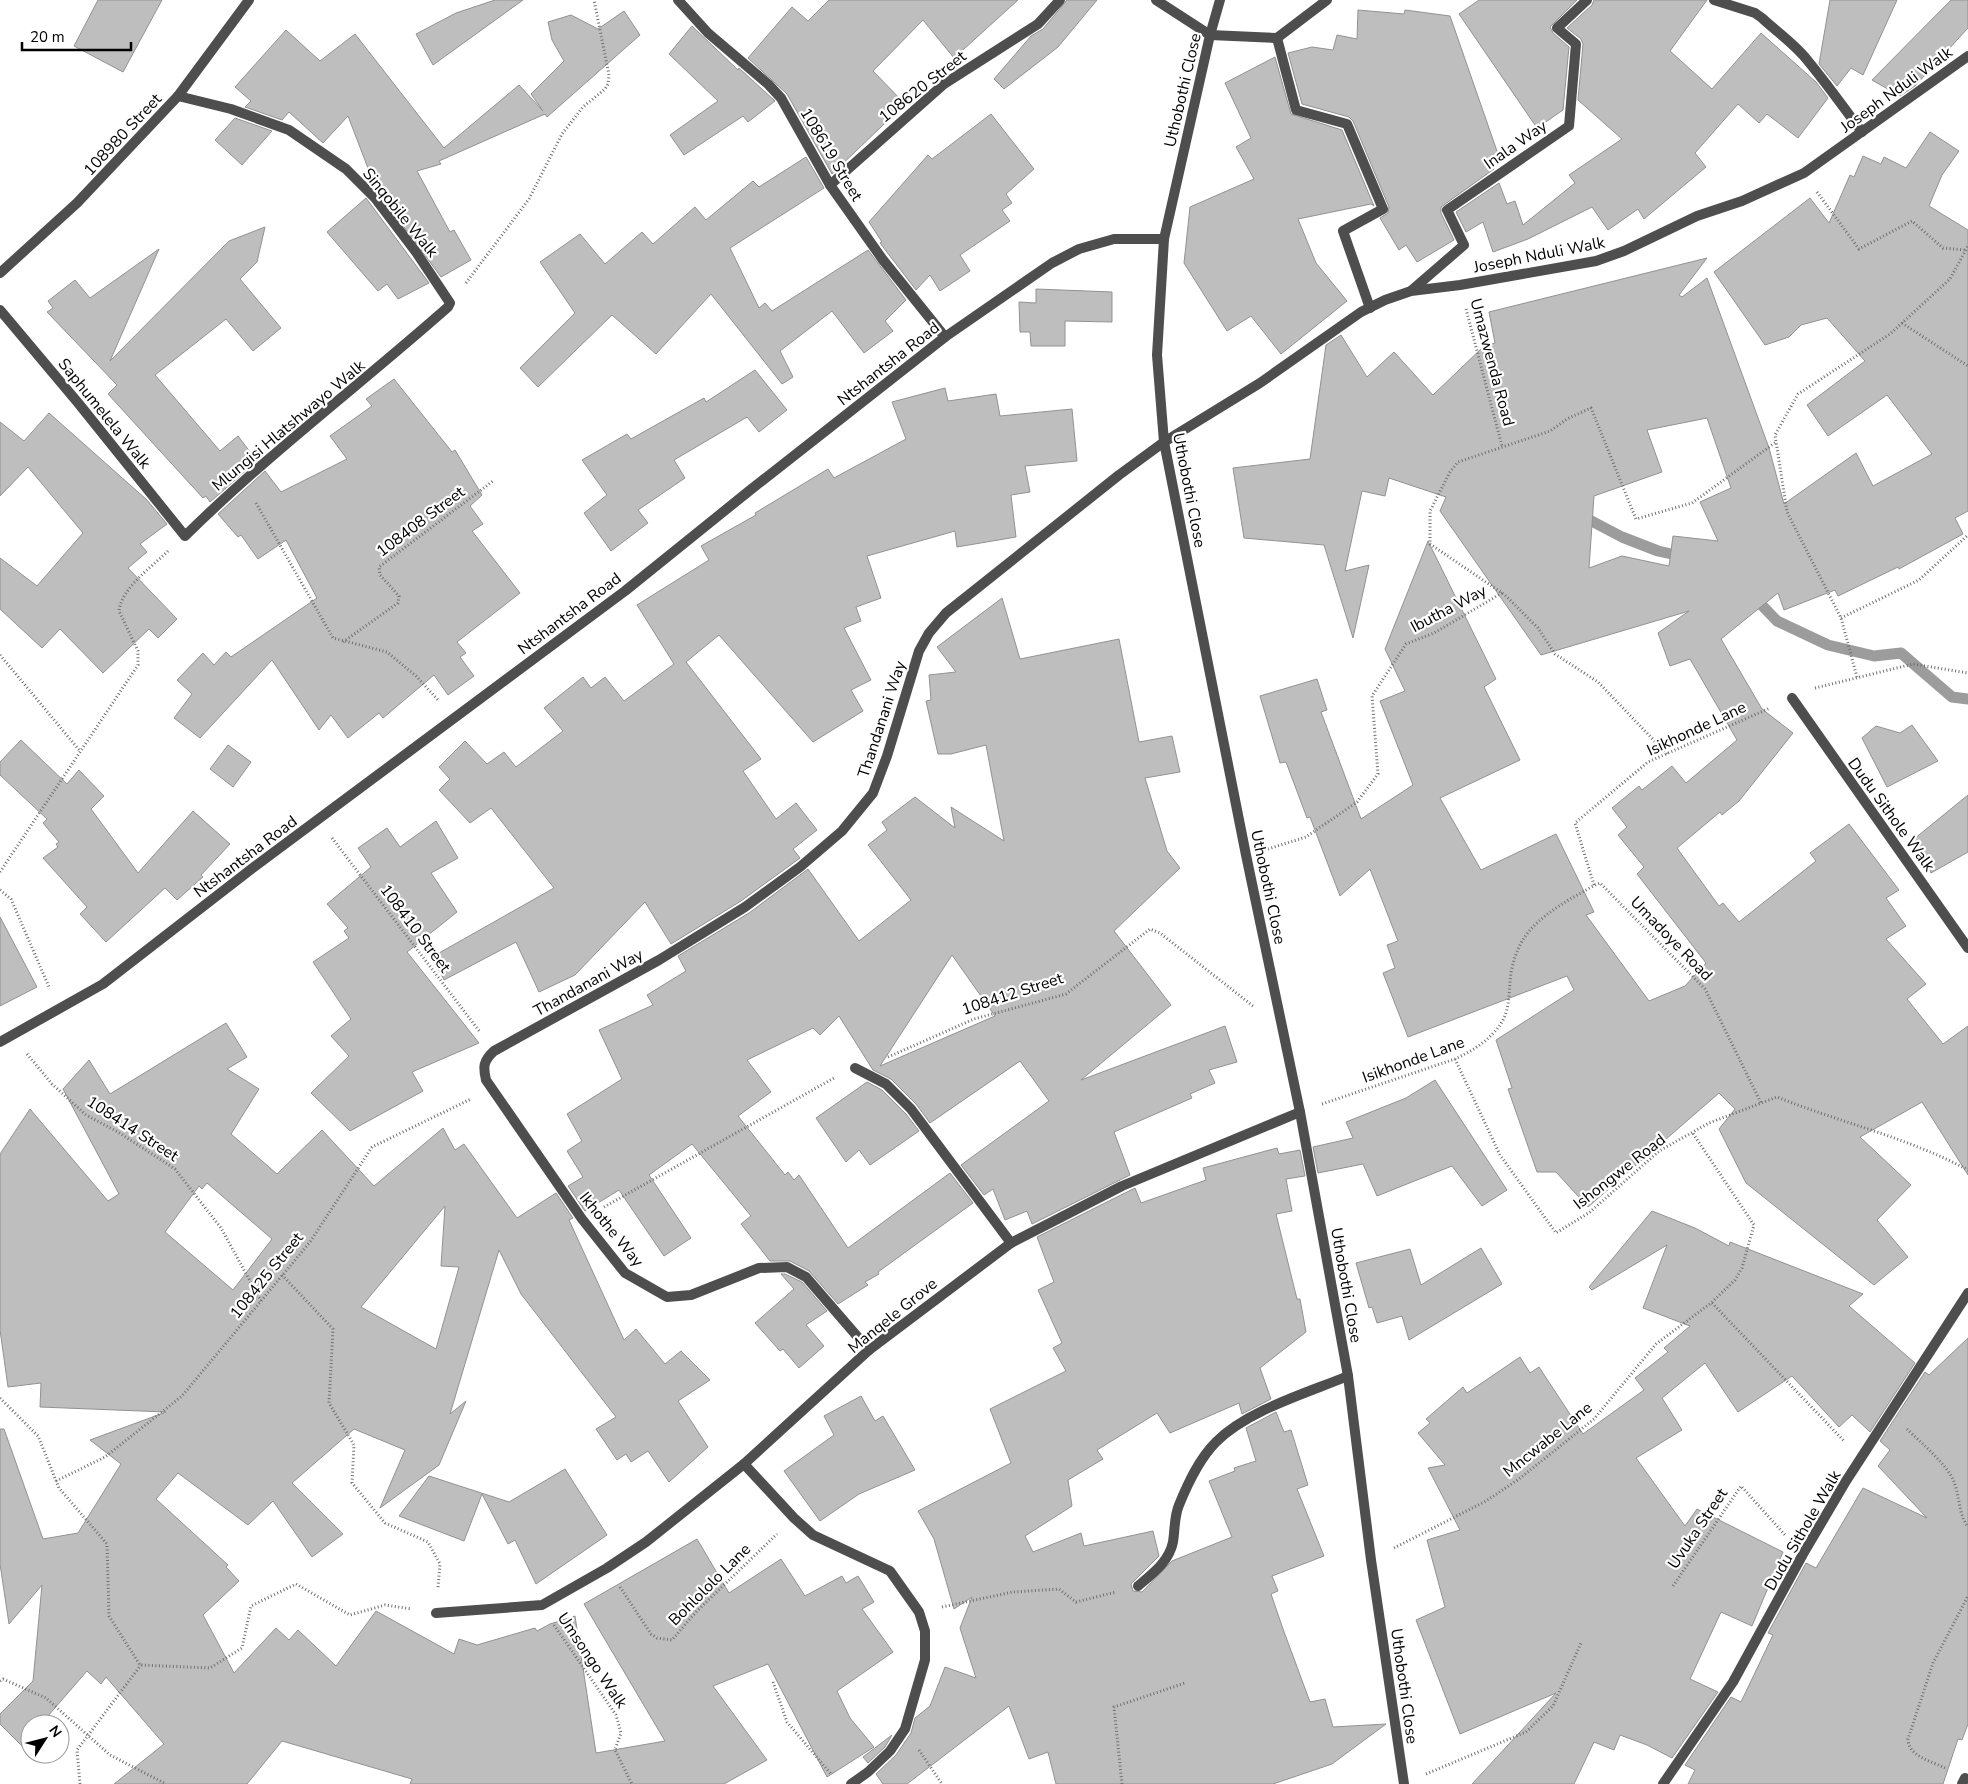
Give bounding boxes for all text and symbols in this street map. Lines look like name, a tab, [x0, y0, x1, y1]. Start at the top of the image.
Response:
scale bar	[22, 20, 131, 52]
text: 20 m	[30, 27, 65, 47]
street label: Uthobothi Close	[1159, 31, 1207, 149]
street label: Joseph Nduli Walk	[1835, 41, 1958, 139]
street label: 108620 Street	[874, 45, 971, 128]
street label: 108980 Street	[79, 88, 167, 181]
street label: 108619 Street	[795, 104, 868, 206]
street label: Inala Way	[1480, 115, 1552, 175]
street label: Sinqobile Walk	[357, 163, 444, 263]
street label: Joseph Nduli Walk	[1471, 231, 1608, 279]
street label: Umazwenda Road	[1464, 296, 1520, 428]
street label: Ntshantsha Road	[833, 317, 944, 411]
street label: Saphumelela Walk	[53, 354, 156, 474]
street label: Mlungisi Hlatshwayo Walk	[207, 355, 371, 496]
street label: Uthobothi Close	[1167, 431, 1211, 549]
street label: 108408 Street	[372, 481, 470, 562]
street label: Ntshantsha Road	[513, 568, 626, 660]
street label: Ibutha Way	[1407, 579, 1491, 638]
street label: Thandanani Way	[853, 657, 911, 781]
street label: Isikhonde Lane	[1643, 696, 1750, 762]
street label: Dudu Sithole Walk	[1842, 753, 1941, 877]
street label: Ntshantsha Road	[189, 811, 302, 903]
street label: Uthobothi Close	[1245, 828, 1291, 946]
street label: 108410 Street	[375, 880, 456, 978]
street label: Umadoye Road	[1625, 892, 1717, 986]
street label: Thandanani Way	[530, 943, 648, 1022]
street label: 108412 Street	[959, 967, 1066, 1021]
street label: Isikhonde Lane	[1359, 1031, 1468, 1089]
street label: 108414 Street	[82, 1091, 183, 1167]
street label: Ishongwe Road	[1569, 1129, 1670, 1215]
street label: Ikhothe Way	[574, 1187, 649, 1272]
street label: Uthobothi Close	[1325, 1226, 1367, 1344]
street label: 108425 Street	[225, 1227, 309, 1323]
street label: Manqele Grove	[843, 1273, 942, 1359]
street label: Mncwabe Lane	[1498, 1397, 1597, 1483]
street label: Dudu Sithole Walk	[1759, 1465, 1847, 1595]
street label: Uvuka Street	[1663, 1484, 1733, 1573]
street label: Bohlololo Lane	[664, 1539, 756, 1631]
street label: Umsongo Walk	[552, 1608, 633, 1714]
street label: Uthobothi Close	[1385, 1627, 1423, 1745]
north arrow	[20, 1714, 70, 1764]
text: N	[44, 1722, 66, 1741]

